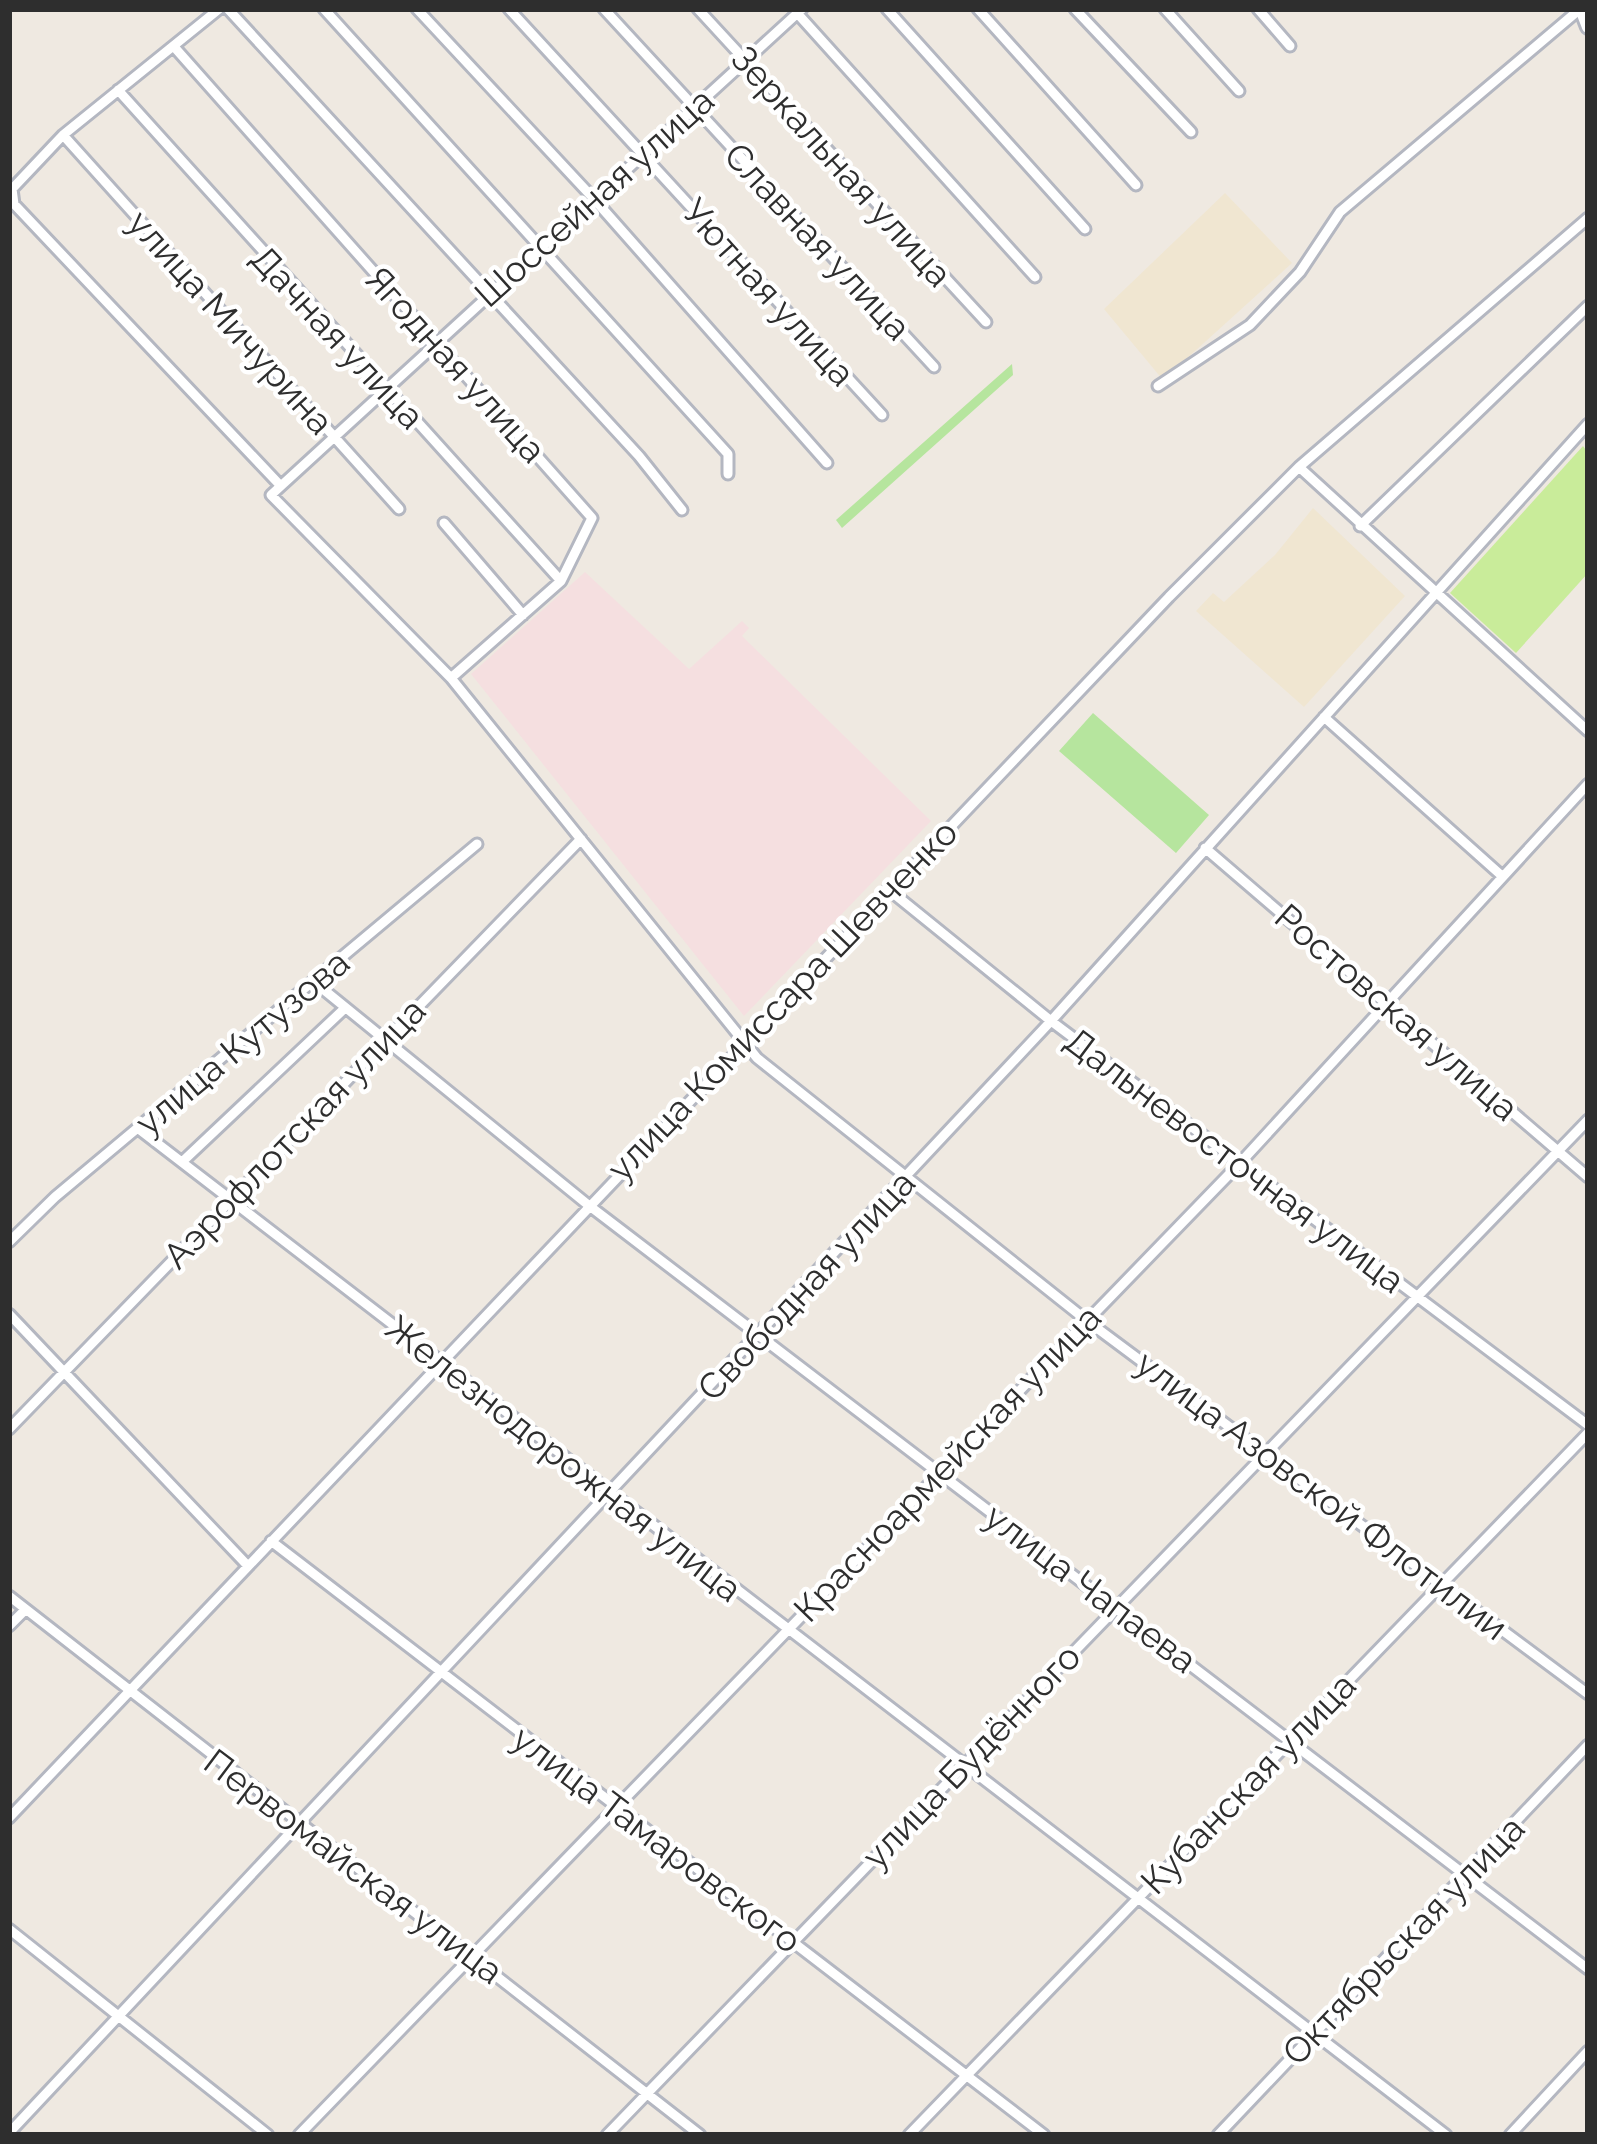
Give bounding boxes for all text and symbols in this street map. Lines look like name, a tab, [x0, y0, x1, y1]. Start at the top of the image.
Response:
street label: Зеркальная улица	[723, 37, 961, 295]
street label: Шоссейная улица	[466, 79, 722, 315]
street label: Славная улица	[716, 134, 920, 348]
street label: Уютная улица	[674, 190, 864, 394]
street label: улица Мичурина	[120, 202, 342, 442]
street label: Дачная улица	[243, 237, 433, 437]
street label: Ягодная улица	[357, 257, 555, 471]
street label: улица Комиссара Шевченко	[598, 811, 966, 1189]
street label: Ростовская улица	[1267, 895, 1527, 1129]
street label: улица Кутузова	[127, 941, 357, 1143]
street label: Аэрофлотская улица	[154, 989, 434, 1277]
street label: Дальневосточная улица	[1057, 1019, 1413, 1301]
street label: Свободная улица	[689, 1161, 923, 1409]
street label: Красноармейская улица	[785, 1296, 1109, 1630]
street label: Железнодорожная улица	[378, 1306, 750, 1610]
street label: улица Азовской Флотилии	[1128, 1342, 1516, 1648]
street label: улица Чапаева	[977, 1495, 1205, 1681]
street label: улица Будённого	[853, 1635, 1089, 1877]
street label: Кубанская улица	[1132, 1664, 1364, 1902]
street label: улица Тамаровского	[504, 1717, 810, 1961]
street label: Первомайская улица	[197, 1740, 511, 1992]
street label: Октябрьская улица	[1273, 1807, 1533, 2073]

